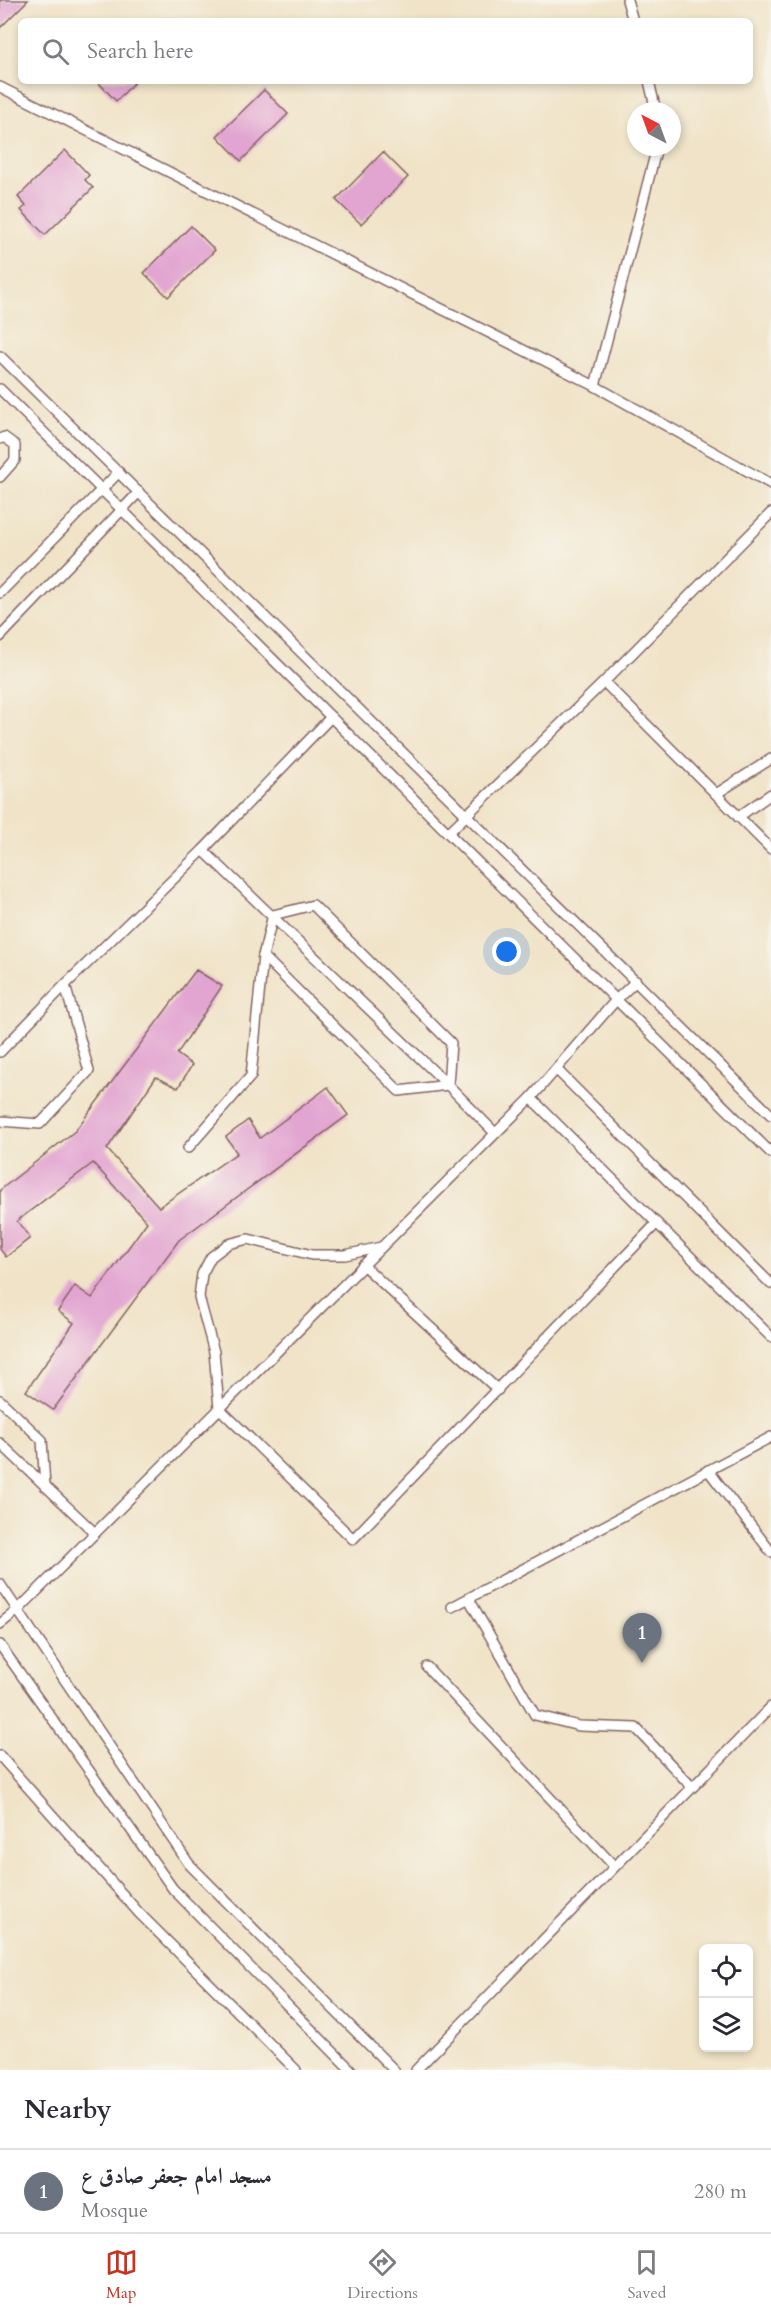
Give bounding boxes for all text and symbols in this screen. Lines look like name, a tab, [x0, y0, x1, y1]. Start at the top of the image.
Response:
search box	[18, 18, 753, 84]
icon: search	[39, 35, 72, 68]
text: Search here	[87, 36, 194, 66]
north arrow	[627, 102, 681, 156]
your location	[492, 937, 521, 966]
pin: 1	[622, 1614, 662, 1663]
map controls	[699, 1944, 753, 2052]
button: locate	[699, 1944, 753, 1998]
button: layers	[699, 1998, 753, 2052]
text: Nearby	[24, 2092, 112, 2127]
text: مسجد امام جعفر صادق ع	[81, 2161, 272, 2191]
text: 1	[38, 2178, 49, 2205]
text: 280 m	[694, 2178, 747, 2205]
text: Mosque	[81, 2197, 148, 2224]
tab: Map	[105, 2246, 138, 2304]
tab: Directions	[347, 2246, 418, 2304]
tab: Saved	[627, 2246, 666, 2304]

